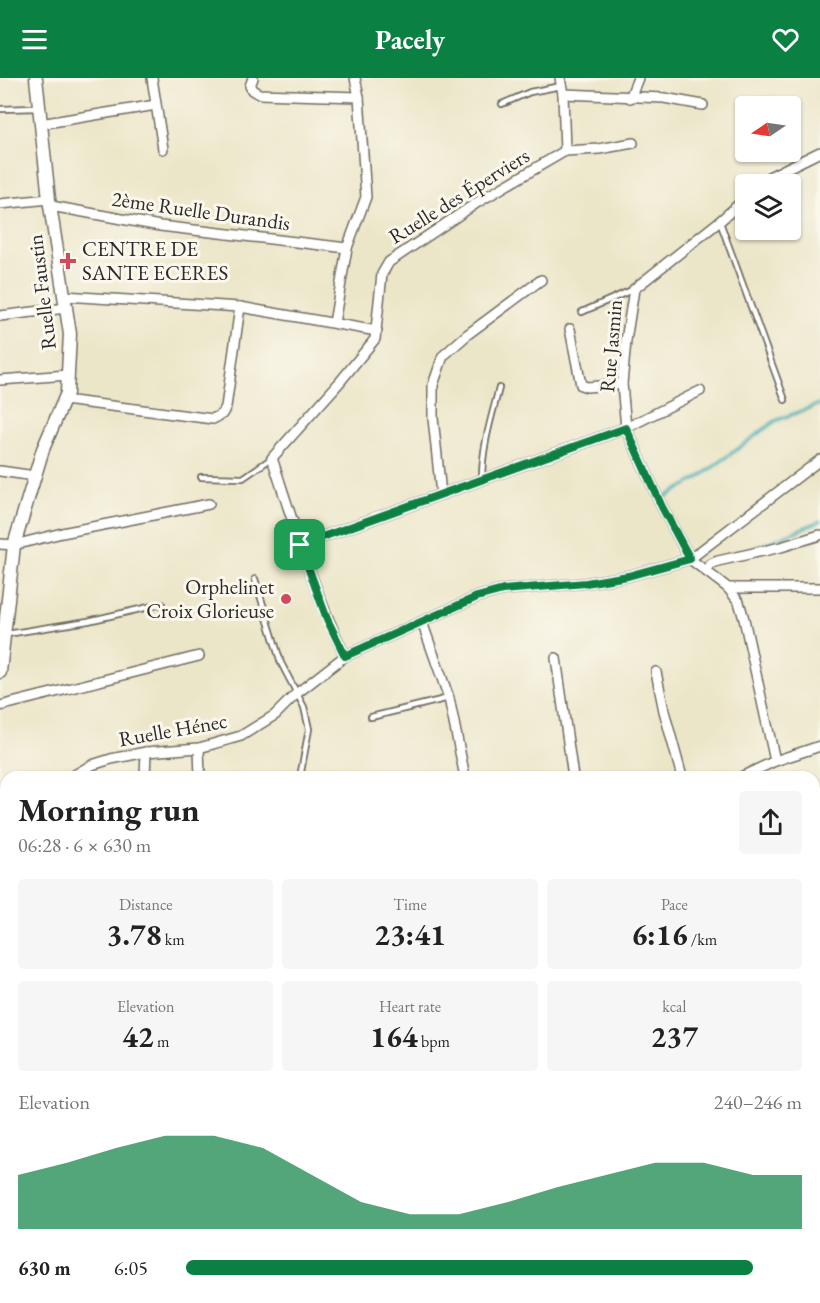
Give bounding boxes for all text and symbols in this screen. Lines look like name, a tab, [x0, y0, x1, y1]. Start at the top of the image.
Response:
text: Pacely	[375, 22, 445, 57]
icon: menu	[18, 23, 51, 56]
icon: heart	[769, 23, 802, 56]
north arrow	[735, 96, 801, 162]
map controls	[735, 96, 801, 240]
street label: Ruelle des Éperviers	[383, 141, 534, 250]
button: layers	[735, 174, 801, 240]
street label: 2ème Ruelle Durandis	[110, 185, 292, 236]
street label: Ruelle Faustin	[21, 233, 62, 351]
place label: CENTRE DE SANTE ECERES	[82, 235, 228, 286]
marker: CENTRE DE SANTE ECERES	[59, 252, 77, 270]
street label: Rue Jasmin	[593, 298, 628, 394]
pin	[274, 519, 325, 570]
icon: arrive	[283, 528, 316, 561]
place label: Orphelinet Croix Glorieuse	[146, 573, 274, 624]
marker: Orphelinet Croix Glorieuse	[279, 592, 293, 606]
street label: Ruelle Hénec	[117, 707, 229, 752]
text: Morning run	[18, 788, 200, 831]
button: share	[739, 791, 802, 854]
text: 06:28 · 6 × 630 m	[18, 832, 151, 858]
text: Distance	[119, 894, 172, 915]
text: Time	[393, 894, 427, 915]
text: Pace	[661, 894, 688, 915]
text: 3.78	[107, 915, 162, 954]
text: 23:41	[374, 915, 446, 954]
text: 6:16	[632, 915, 688, 954]
text: km	[162, 929, 185, 950]
text: /km	[688, 929, 717, 950]
text: Elevation	[117, 996, 174, 1017]
text: Heart rate	[379, 996, 441, 1017]
text: kcal	[662, 996, 686, 1017]
text: 42	[122, 1017, 154, 1056]
text: 164	[370, 1017, 418, 1056]
text: 237	[651, 1017, 698, 1056]
text: m	[154, 1031, 169, 1052]
text: bpm	[418, 1031, 450, 1052]
text: Elevation	[18, 1089, 90, 1115]
text: 240–246 m	[714, 1089, 802, 1115]
text: 630 m	[18, 1255, 71, 1281]
text: 6:05	[114, 1255, 148, 1281]

